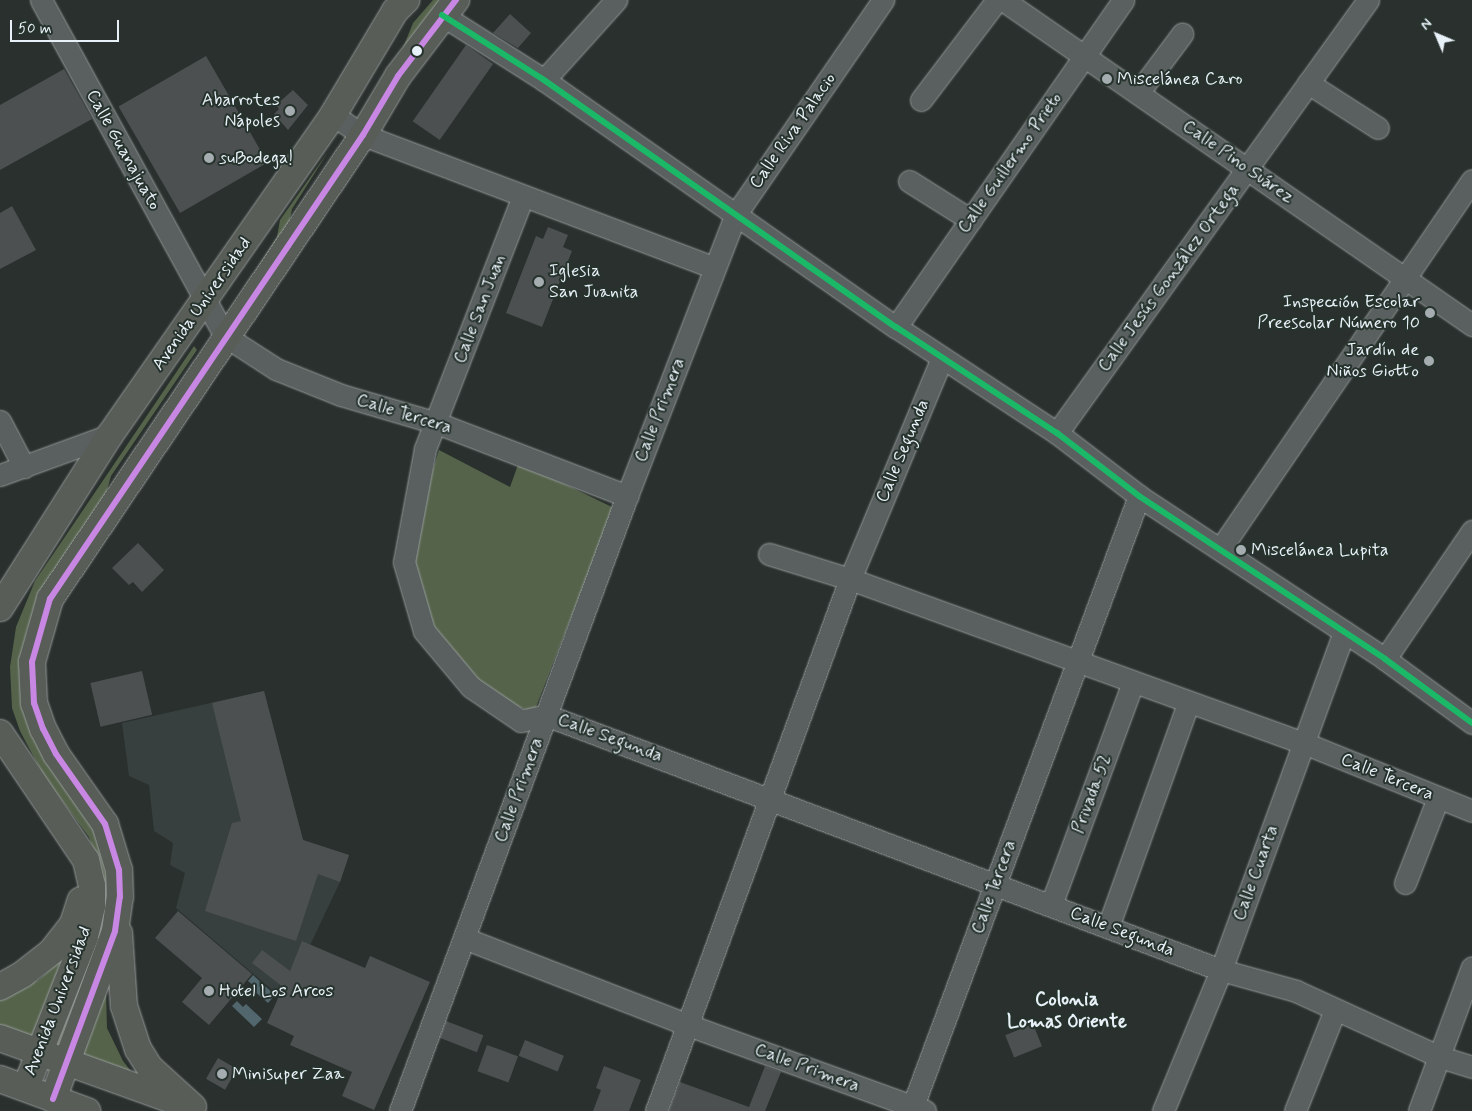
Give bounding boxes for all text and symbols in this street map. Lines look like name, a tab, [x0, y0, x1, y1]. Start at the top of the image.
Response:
scale bar	[12, 10, 121, 42]
north arrow	[1412, 10, 1462, 60]
text: N	[1417, 15, 1436, 34]
text: 50 m	[18, 19, 52, 39]
unlabelled marker	[412, 46, 422, 56]
place label: Miscelánea Caro	[1117, 68, 1241, 90]
street label: Calle Riva Palacio	[746, 71, 840, 191]
marker: Miscelánea Caro	[1101, 73, 1113, 85]
street label: Calle Guanajuato	[82, 88, 164, 212]
street label: Calle Guillermo Prieto	[953, 88, 1067, 238]
place label: Abarrotes Nápoles	[202, 90, 280, 132]
marker: Abarrotes Nápoles	[284, 105, 296, 117]
street label: Calle Pino Suárez	[1178, 115, 1298, 209]
place label: suBodega!	[219, 147, 293, 169]
marker: suBodega!	[203, 152, 215, 164]
street label: Calle Jesús González Ortega	[1095, 182, 1243, 374]
street label: Avenida Universidad	[149, 234, 255, 374]
street label: Calle San Juan	[449, 251, 511, 367]
place label: Iglesia San Juanita	[549, 261, 642, 304]
marker: Iglesia San Juanita	[533, 276, 545, 288]
place label: Inspección Escolar Preescolar Número 10	[1257, 292, 1420, 334]
marker: Inspección Escolar Preescolar Número 10	[1424, 307, 1436, 319]
place label: Jardín de Niños Giotto	[1326, 340, 1419, 382]
street label: Calle Primera	[630, 354, 690, 466]
marker: Jardín de Niños Giotto	[1423, 355, 1435, 367]
street label: Calle Tercera	[353, 389, 455, 439]
street label: Calle Segunda	[871, 396, 935, 506]
place label: Miscelánea Lupita	[1251, 539, 1388, 561]
marker: Miscelánea Lupita	[1235, 544, 1247, 556]
street label: Calle Segunda	[554, 709, 666, 767]
street label: Calle Primera	[490, 734, 548, 846]
street label: Calle Tercera	[1337, 748, 1437, 806]
street label: Privada 52	[1068, 751, 1116, 837]
street label: Calle Cuarta	[1229, 822, 1283, 924]
street label: Calle Tercera	[967, 836, 1021, 938]
street label: Calle Segunda	[1067, 902, 1177, 962]
street label: Avenida Universidad	[20, 924, 96, 1078]
place label: Hotel Los Arcos	[219, 980, 334, 1002]
marker: Hotel Los Arcos	[203, 985, 215, 997]
district label: Colonia Lomas Oriente	[1006, 989, 1128, 1033]
street label: Calle Primera	[751, 1039, 863, 1097]
place label: Minisuper Zaa	[232, 1063, 343, 1085]
marker: Minisuper Zaa	[216, 1068, 228, 1080]

